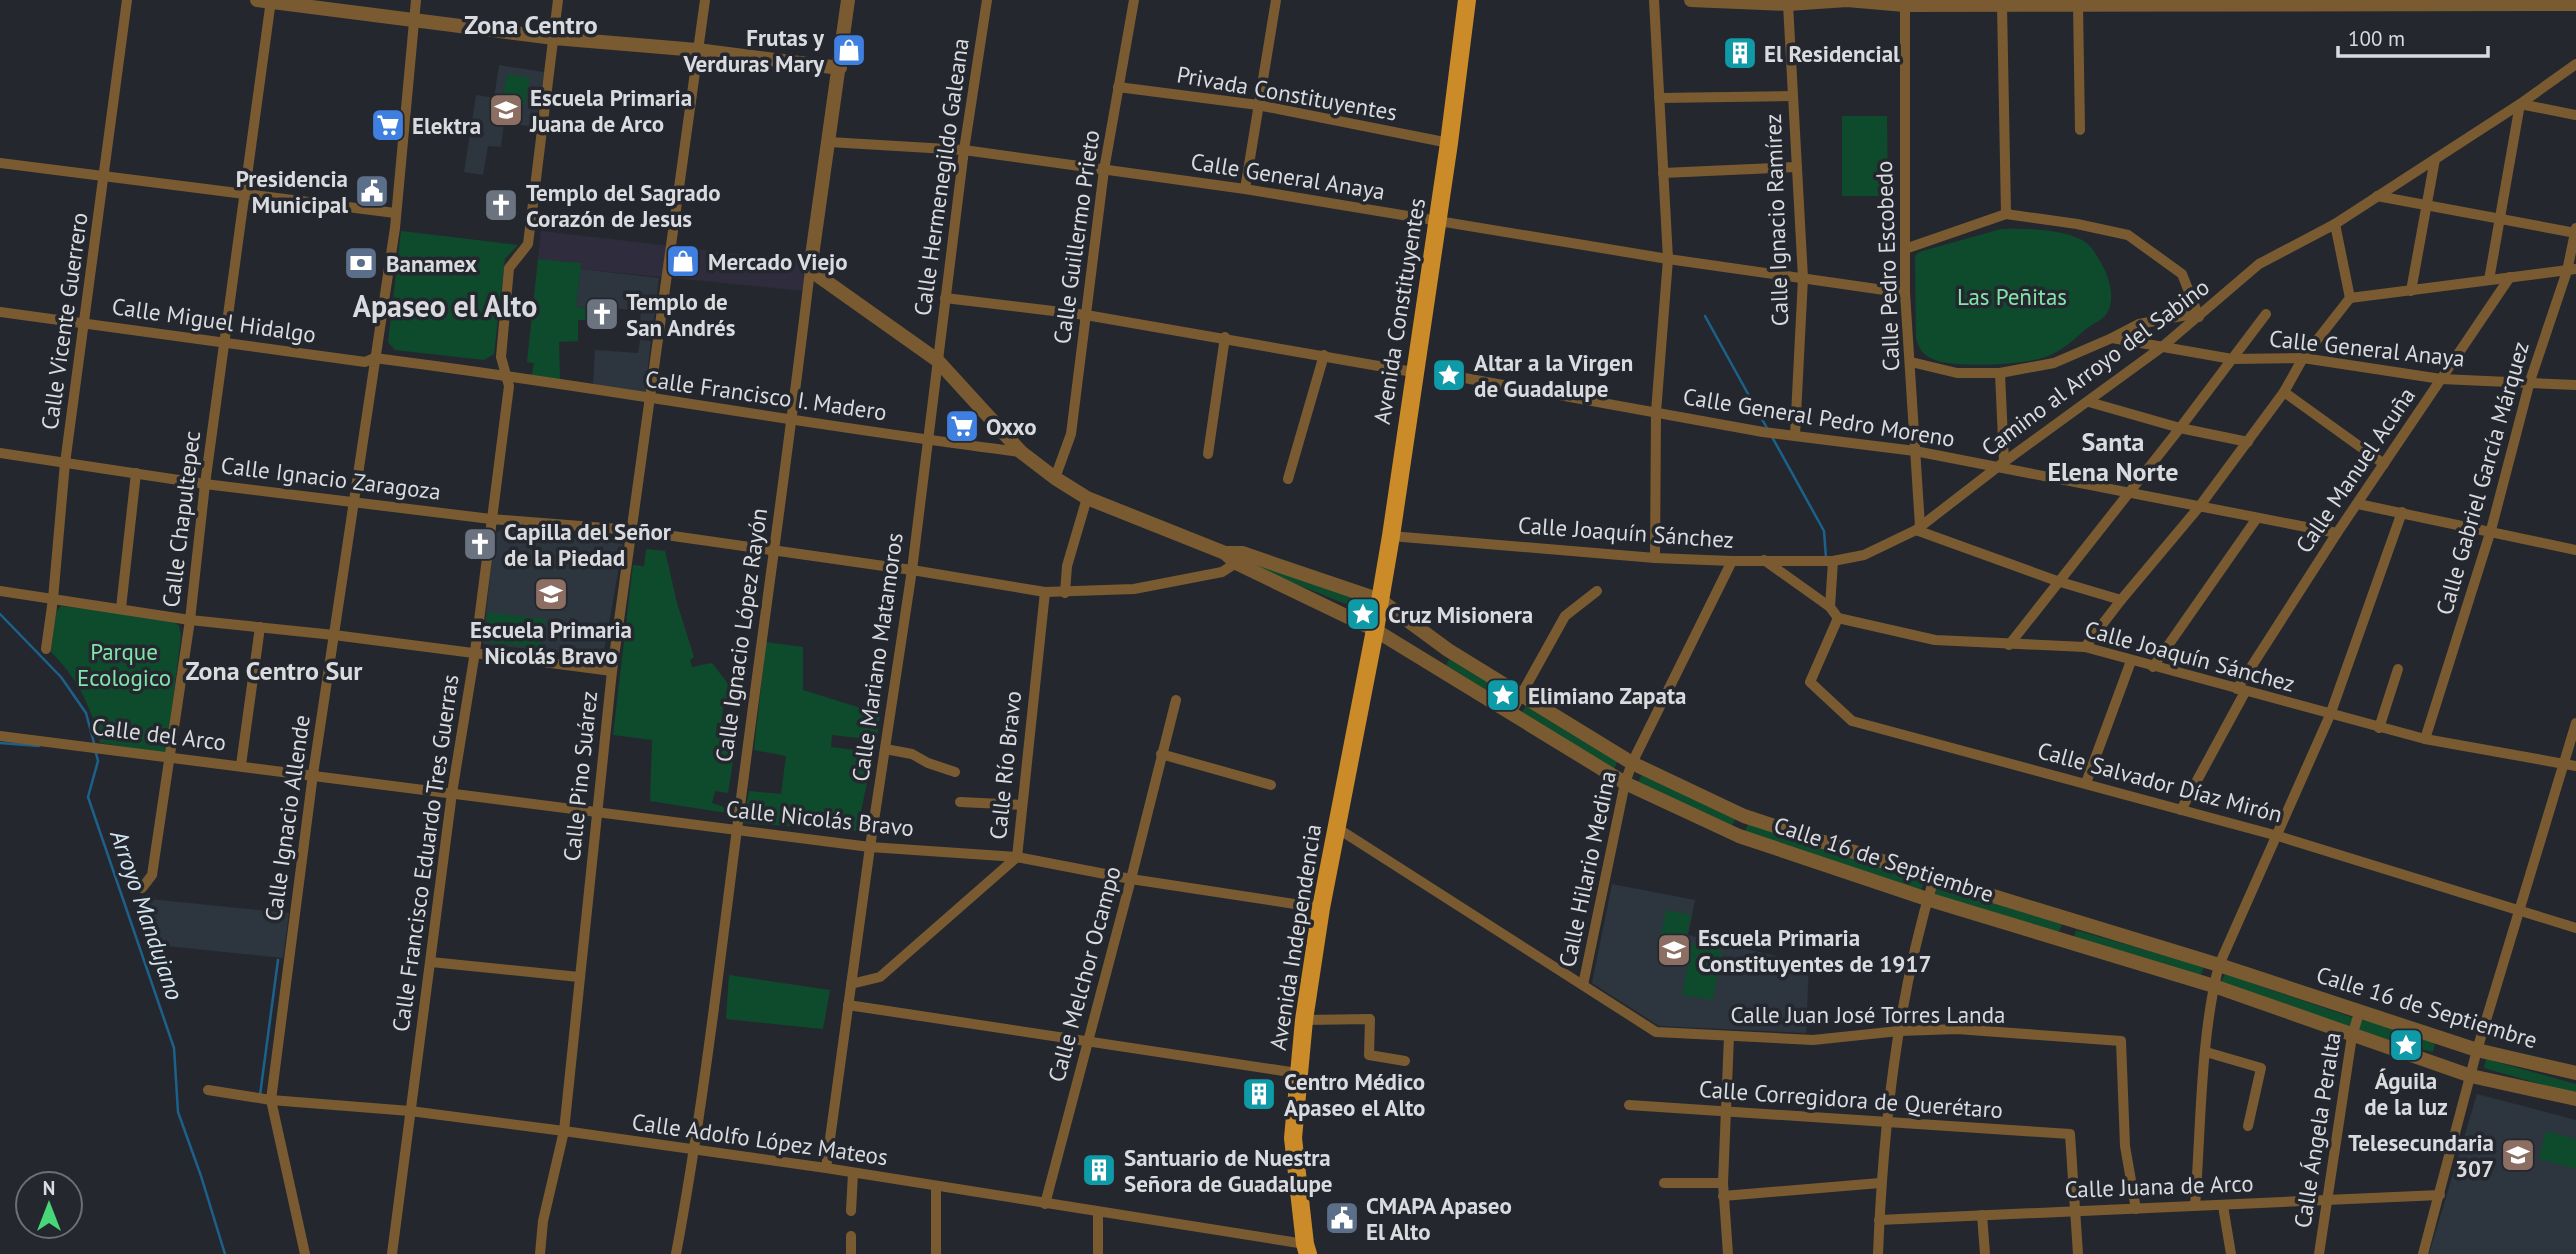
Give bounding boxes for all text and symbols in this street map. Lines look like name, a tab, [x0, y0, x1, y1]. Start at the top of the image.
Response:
district label: Zona Centro	[464, 8, 598, 41]
scale bar	[2338, 14, 2488, 58]
place label: Frutas y Verduras Mary	[682, 23, 825, 78]
text: 100 m	[2348, 25, 2405, 52]
shop icon: Frutas y Verduras Mary	[830, 31, 868, 69]
building icon: El Residencial	[1721, 34, 1759, 72]
street label: Calle Hermenegildo Galeana	[907, 36, 975, 318]
place label: El Residencial	[1764, 39, 1900, 68]
street label: Privada Constituyentes	[1175, 59, 1399, 127]
place label: Escuela Primaria Juana de Arco	[529, 83, 692, 138]
school or university icon: Escuela Primaria Juana de Arco	[487, 91, 525, 129]
supermarket icon: Elektra	[369, 106, 407, 144]
place label: Elektra	[412, 111, 481, 140]
street label: Calle Ignacio Ramírez	[1758, 113, 1794, 327]
street label: Calle Guillermo Prieto	[1047, 128, 1105, 346]
street label: Calle General Anaya	[1189, 146, 1387, 206]
street label: Calle Pedro Escobedo	[1869, 160, 1905, 372]
place label: Presidencia Municipal	[236, 164, 348, 219]
public building icon: Presidencia Municipal	[353, 172, 391, 210]
place label: Templo del Sagrado Corazón de Jesus	[526, 178, 721, 233]
church icon: Templo del Sagrado Corazón de Jesus	[482, 186, 520, 224]
street label: Avenida Constituyentes	[1367, 196, 1431, 426]
street label: Calle Vicente Guerrero	[34, 211, 94, 431]
shop icon: Mercado Viejo	[664, 242, 702, 280]
bank icon: Banamex	[342, 244, 380, 282]
place label: Mercado Viejo	[708, 247, 848, 276]
place label: Banamex	[386, 249, 477, 278]
street label: Camino al Arroyo del Sabino	[1975, 272, 2215, 462]
park label: Las Peñitas	[1957, 282, 2067, 311]
district label: Apaseo el Alto	[353, 286, 537, 325]
place label: Templo de San Andrés	[626, 287, 736, 342]
street label: Calle Miguel Hidalgo	[110, 291, 318, 349]
church icon: Templo de San Andrés	[583, 295, 621, 333]
street label: Calle General Anaya	[2268, 323, 2466, 373]
street label: Calle Gabriel García Márquez	[2429, 338, 2535, 618]
place label: Altar a la Virgen de Guadalupe	[1474, 348, 1633, 403]
place icon: Altar a la Virgen de Guadalupe	[1430, 356, 1468, 394]
street label: Calle Francisco I. Madero	[643, 364, 889, 426]
street label: Calle General Pedro Moreno	[1681, 381, 1957, 453]
street label: Calle Manuel Acuña	[2289, 382, 2421, 558]
supermarket icon: Oxxo	[943, 407, 981, 445]
place label: Oxxo	[986, 412, 1037, 441]
district label: Santa Elena Norte	[2047, 425, 2179, 488]
street label: Calle Chapultepec	[156, 429, 206, 609]
street label: Calle Ignacio Zaragoza	[219, 450, 443, 506]
street label: Calle Ignacio López Rayón	[709, 506, 773, 764]
street label: Calle Joaquín Sánchez	[1517, 510, 1735, 554]
place label: Capilla del Señor de la Piedad	[504, 517, 672, 572]
church icon: Capilla del Señor de la Piedad	[461, 525, 499, 563]
street label: Calle Mariano Matamoros	[845, 531, 909, 783]
school or university icon: Escuela Primaria Nicolás Bravo	[532, 575, 570, 613]
place icon: Cruz Misionera	[1344, 595, 1382, 633]
place label: Cruz Misionera	[1388, 600, 1533, 629]
street label: Calle Joaquín Sánchez	[2082, 614, 2298, 698]
place label: Escuela Primaria Nicolás Bravo	[470, 615, 632, 670]
park label: Parque Ecologico	[77, 637, 171, 692]
district label: Zona Centro Sur	[186, 654, 363, 687]
street label: Calle Francisco Eduardo Tres Guerras	[386, 672, 464, 1034]
place icon: Elimiano Zapata	[1484, 676, 1522, 714]
place label: Elimiano Zapata	[1528, 681, 1686, 710]
street label: Calle Pino Suárez	[557, 689, 603, 863]
street label: Calle Río Bravo	[983, 689, 1027, 841]
street label: Calle del Arco	[90, 711, 228, 757]
street label: Calle Ignacio Allende	[258, 713, 316, 923]
street label: Calle Salvador Díaz Mirón	[2034, 735, 2286, 829]
street label: Calle Hilario Medina	[1552, 768, 1622, 970]
street label: Calle Nicolás Bravo	[725, 794, 915, 842]
street label: Calle 16 de Septiembre	[1770, 810, 1998, 908]
street label: Avenida Independencia	[1263, 822, 1327, 1052]
water label: Arroyo Mandujano	[103, 825, 191, 1004]
street label: Calle Melchor Ocampo	[1041, 863, 1127, 1085]
place label: Escuela Primaria Constituyentes de 1917	[1698, 923, 1931, 978]
school or university icon: Escuela Primaria Constituyentes de 1917	[1655, 931, 1693, 969]
street label: Calle 16 de Septiembre	[2313, 960, 2541, 1054]
street label: Calle Juan José Torres Landa	[1731, 1000, 2005, 1029]
place icon: Águila de la luz	[2387, 1026, 2425, 1064]
street label: Calle Ángela Peralta	[2287, 1030, 2347, 1230]
place label: Águila de la luz	[2364, 1066, 2448, 1121]
place label: Centro Médico Apaseo el Alto	[1284, 1067, 1425, 1122]
street label: Calle Corregidora de Querétaro	[1698, 1074, 2004, 1124]
building icon: Centro Médico Apaseo el Alto	[1240, 1075, 1278, 1113]
street label: Calle Adolfo López Mateos	[630, 1107, 890, 1171]
place label: Telesecundaria 307	[2348, 1128, 2494, 1183]
school or university icon: Telesecundaria 307	[2499, 1136, 2537, 1174]
place label: Santuario de Nuestra Señora de Guadalupe	[1124, 1143, 1333, 1198]
building icon: Santuario de Nuestra Señora de Guadalupe	[1080, 1151, 1118, 1189]
street label: Calle Juana de Arco	[2064, 1168, 2254, 1204]
north arrow	[14, 1170, 84, 1240]
text: N	[43, 1176, 55, 1200]
place label: CMAPA Apaseo El Alto	[1366, 1191, 1512, 1246]
public building icon: CMAPA Apaseo El Alto	[1323, 1199, 1361, 1237]

